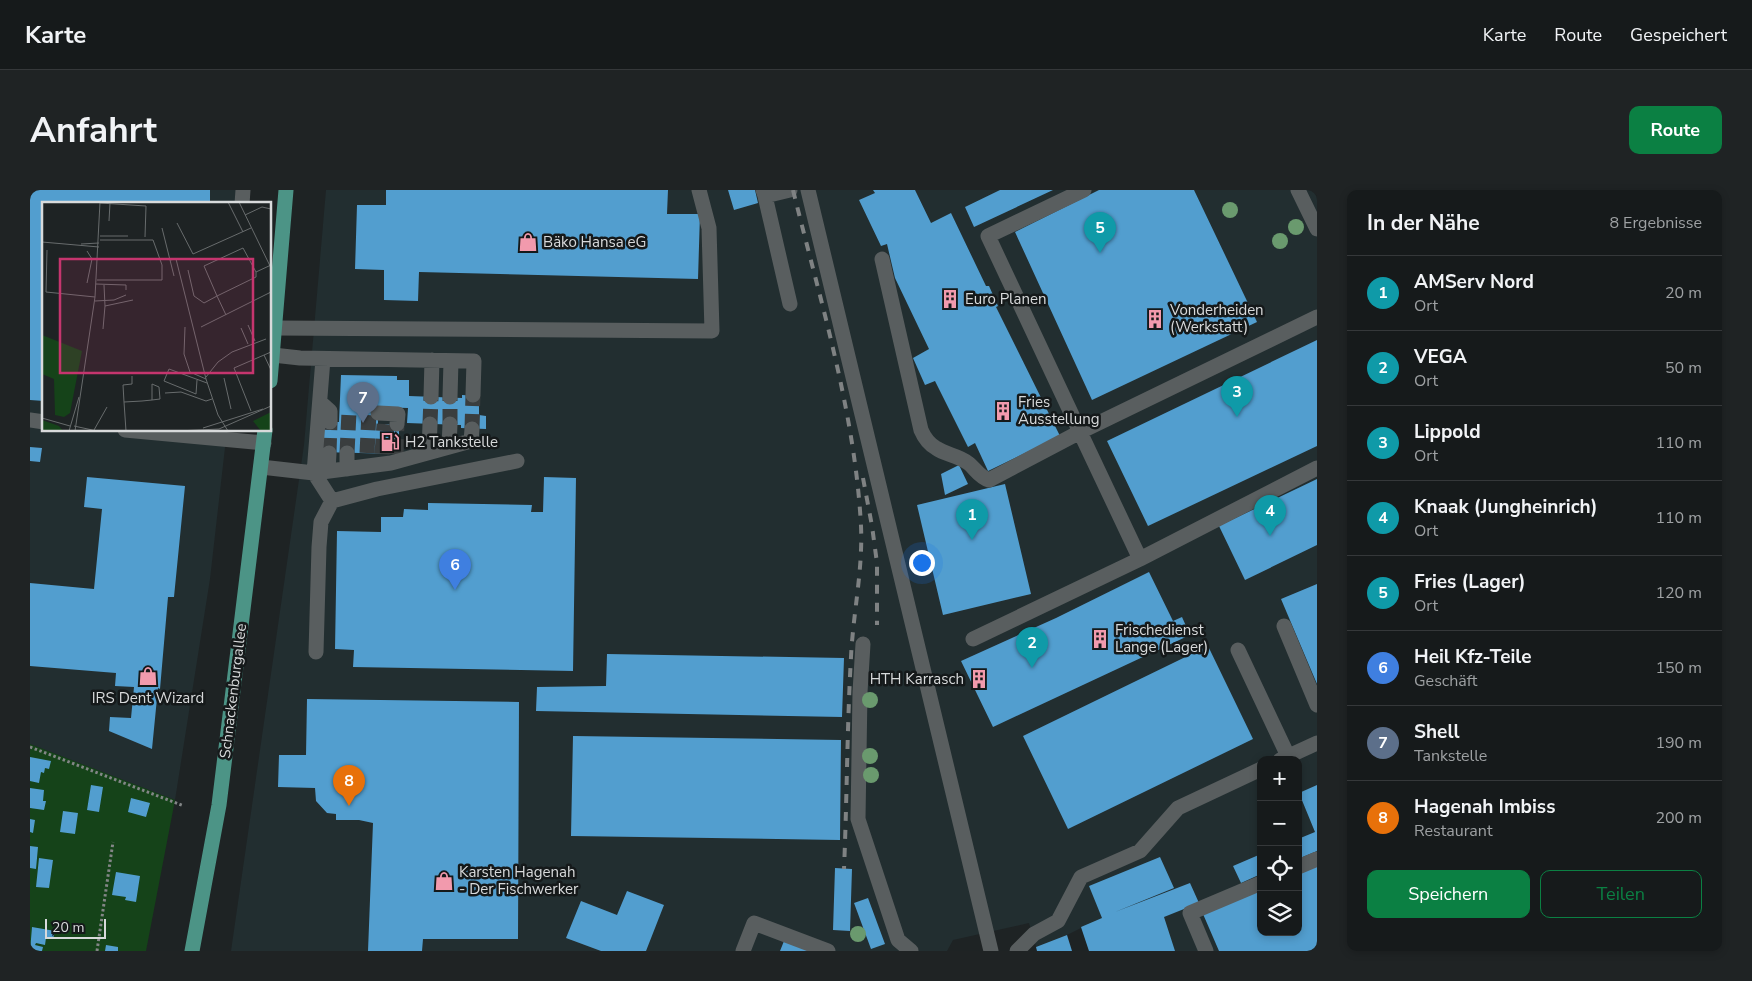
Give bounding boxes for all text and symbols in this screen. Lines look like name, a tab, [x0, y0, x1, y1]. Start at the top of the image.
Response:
text: Karte	[25, 19, 86, 51]
text: Karte	[1483, 23, 1526, 47]
text: Route	[1554, 23, 1602, 47]
text: Gespeichert	[1630, 23, 1727, 47]
button: Route	[1629, 106, 1722, 154]
text: Anfahrt	[30, 107, 157, 154]
inset map	[42, 202, 271, 431]
text: In der Nähe	[1367, 209, 1480, 237]
pin: 5	[1084, 212, 1116, 253]
text: 8 Ergebnisse	[1609, 212, 1702, 234]
shop icon: Bäko Hansa eG	[517, 231, 539, 253]
place label: Bäko Hansa eG	[543, 232, 646, 252]
text: AMServ Nord	[1414, 269, 1534, 295]
text: 1	[1378, 282, 1388, 304]
text: 20 m	[1665, 282, 1702, 304]
building icon: Euro Planen	[939, 288, 961, 310]
place label: Euro Planen	[965, 289, 1047, 309]
text: Ort	[1414, 295, 1438, 317]
place label: Vonderheiden (Werkstatt)	[1169, 300, 1264, 337]
building icon: Vonderheiden (Werkstatt)	[1144, 308, 1166, 330]
text: VEGA	[1414, 344, 1467, 370]
text: 2	[1378, 357, 1388, 379]
text: 50 m	[1665, 357, 1702, 379]
text: Ort	[1414, 370, 1438, 392]
pin: 3	[1221, 376, 1253, 417]
pin: 7	[347, 382, 379, 423]
place label: Fries Ausstellung	[1018, 392, 1099, 429]
building icon: Fries Ausstellung	[992, 400, 1014, 422]
text: Lippold	[1414, 419, 1481, 445]
fuel station icon: H2 Tankstelle	[379, 431, 401, 453]
place label: H2 Tankstelle	[405, 432, 498, 452]
text: 3	[1378, 432, 1388, 454]
text: 110 m	[1655, 432, 1702, 454]
text: Ort	[1414, 445, 1438, 467]
text: Knaak (Jungheinrich)	[1414, 494, 1598, 520]
pin: 4	[1254, 495, 1286, 536]
pin: 1	[956, 499, 988, 540]
text: 4	[1378, 507, 1388, 529]
text: 110 m	[1655, 507, 1702, 529]
text: Ort	[1414, 520, 1438, 542]
pin: 6	[439, 549, 471, 590]
your location	[909, 550, 935, 576]
text: Fries (Lager)	[1414, 569, 1526, 595]
text: 5	[1378, 582, 1388, 604]
text: 120 m	[1655, 582, 1702, 604]
text: Ort	[1414, 595, 1438, 617]
place label: Frischedienst Lange (Lager)	[1115, 620, 1208, 657]
street label: Schnackenburgallee	[215, 622, 251, 760]
pin: 2	[1016, 627, 1048, 668]
building icon: Frischedienst Lange (Lager)	[1089, 628, 1111, 650]
text: Heil Kfz-Teile	[1414, 644, 1532, 670]
text: 6	[1378, 657, 1388, 679]
text: 150 m	[1655, 657, 1702, 679]
shop icon: IRS Dent Wizard	[137, 665, 159, 687]
building icon: HTH Karrasch	[968, 668, 990, 690]
place label: HTH Karrasch	[870, 669, 964, 689]
text: Geschäft	[1414, 670, 1477, 692]
place label: IRS Dent Wizard	[92, 688, 204, 708]
text: Shell	[1414, 719, 1460, 745]
text: 7	[1378, 732, 1388, 754]
text: 190 m	[1655, 732, 1702, 754]
text: Tankstelle	[1414, 745, 1487, 767]
map controls	[1257, 756, 1302, 936]
button: +	[1257, 756, 1302, 801]
pin: 8	[333, 765, 365, 806]
text: Hagenah Imbiss	[1414, 794, 1555, 820]
button: −	[1257, 801, 1302, 846]
text: 8	[1378, 807, 1388, 829]
text: 200 m	[1655, 807, 1702, 829]
text: Restaurant	[1414, 820, 1493, 842]
button: locate	[1257, 846, 1302, 891]
place label: Karsten Hagenah - Der Fischwerker	[459, 862, 579, 899]
shop icon: Karsten Hagenah - Der Fischwerker	[433, 870, 455, 892]
button: Speichern	[1367, 870, 1530, 918]
button: Teilen	[1540, 870, 1702, 918]
button: layers	[1257, 891, 1302, 936]
scale bar	[45, 916, 106, 939]
text: 20 m	[52, 918, 84, 937]

